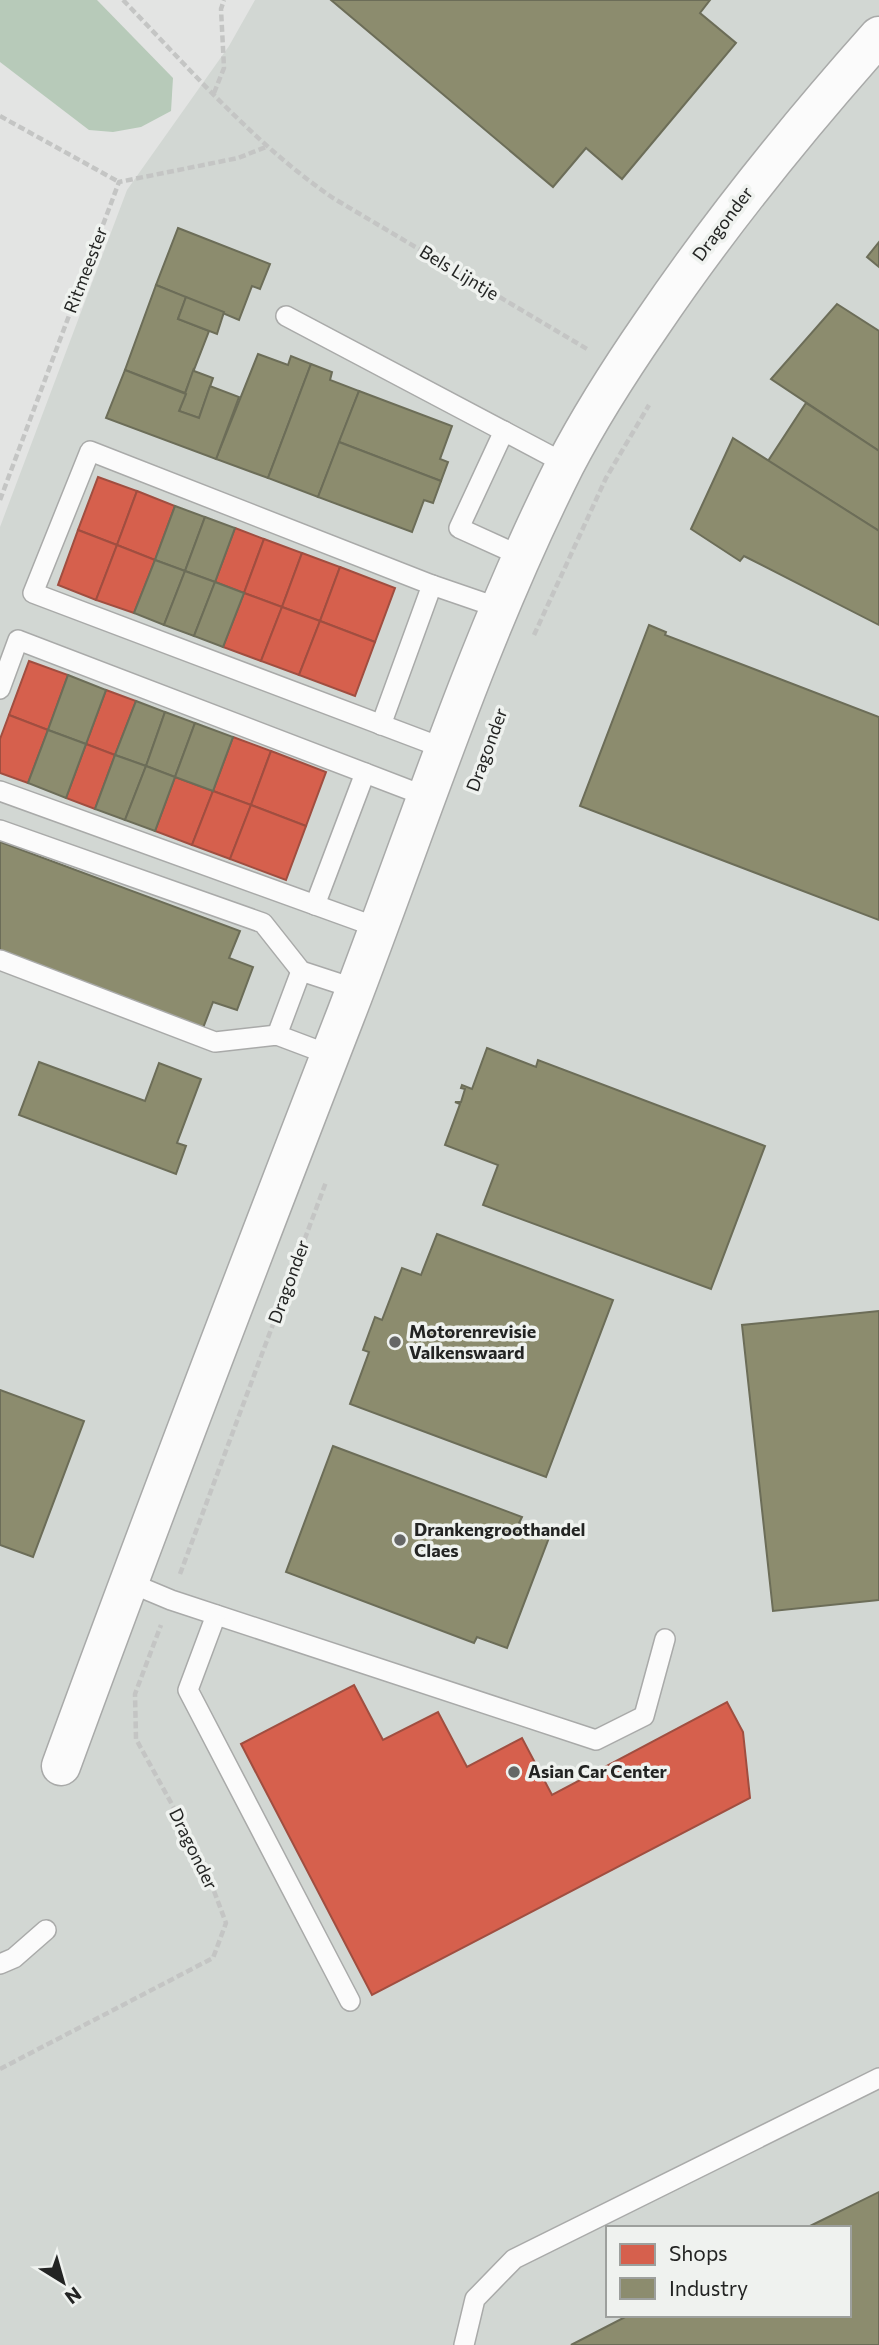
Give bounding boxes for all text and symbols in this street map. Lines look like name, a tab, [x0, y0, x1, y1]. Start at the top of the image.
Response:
street label: Dragonder	[687, 182, 757, 265]
street label: Ritmeester	[59, 223, 112, 316]
street label: Bels Lijntje	[416, 240, 503, 304]
street label: Dragonder	[461, 705, 511, 794]
street label: Dragonder	[263, 1237, 313, 1326]
place label: Motorenrevisie Valkenswaard	[409, 1320, 536, 1363]
marker: Motorenrevisie Valkenswaard	[387, 1334, 403, 1350]
place label: Drankengroothandel Claes	[414, 1518, 585, 1561]
marker: Drankengroothandel Claes	[392, 1532, 408, 1548]
place label: Asian Car Center	[528, 1760, 668, 1782]
marker: Asian Car Center	[506, 1764, 522, 1780]
street label: Dragonder	[165, 1804, 223, 1893]
legend	[606, 2226, 851, 2317]
text: Shops	[669, 2240, 728, 2265]
north arrow	[28, 2247, 98, 2317]
text: Industry	[669, 2275, 748, 2300]
text: N	[61, 2282, 86, 2309]

